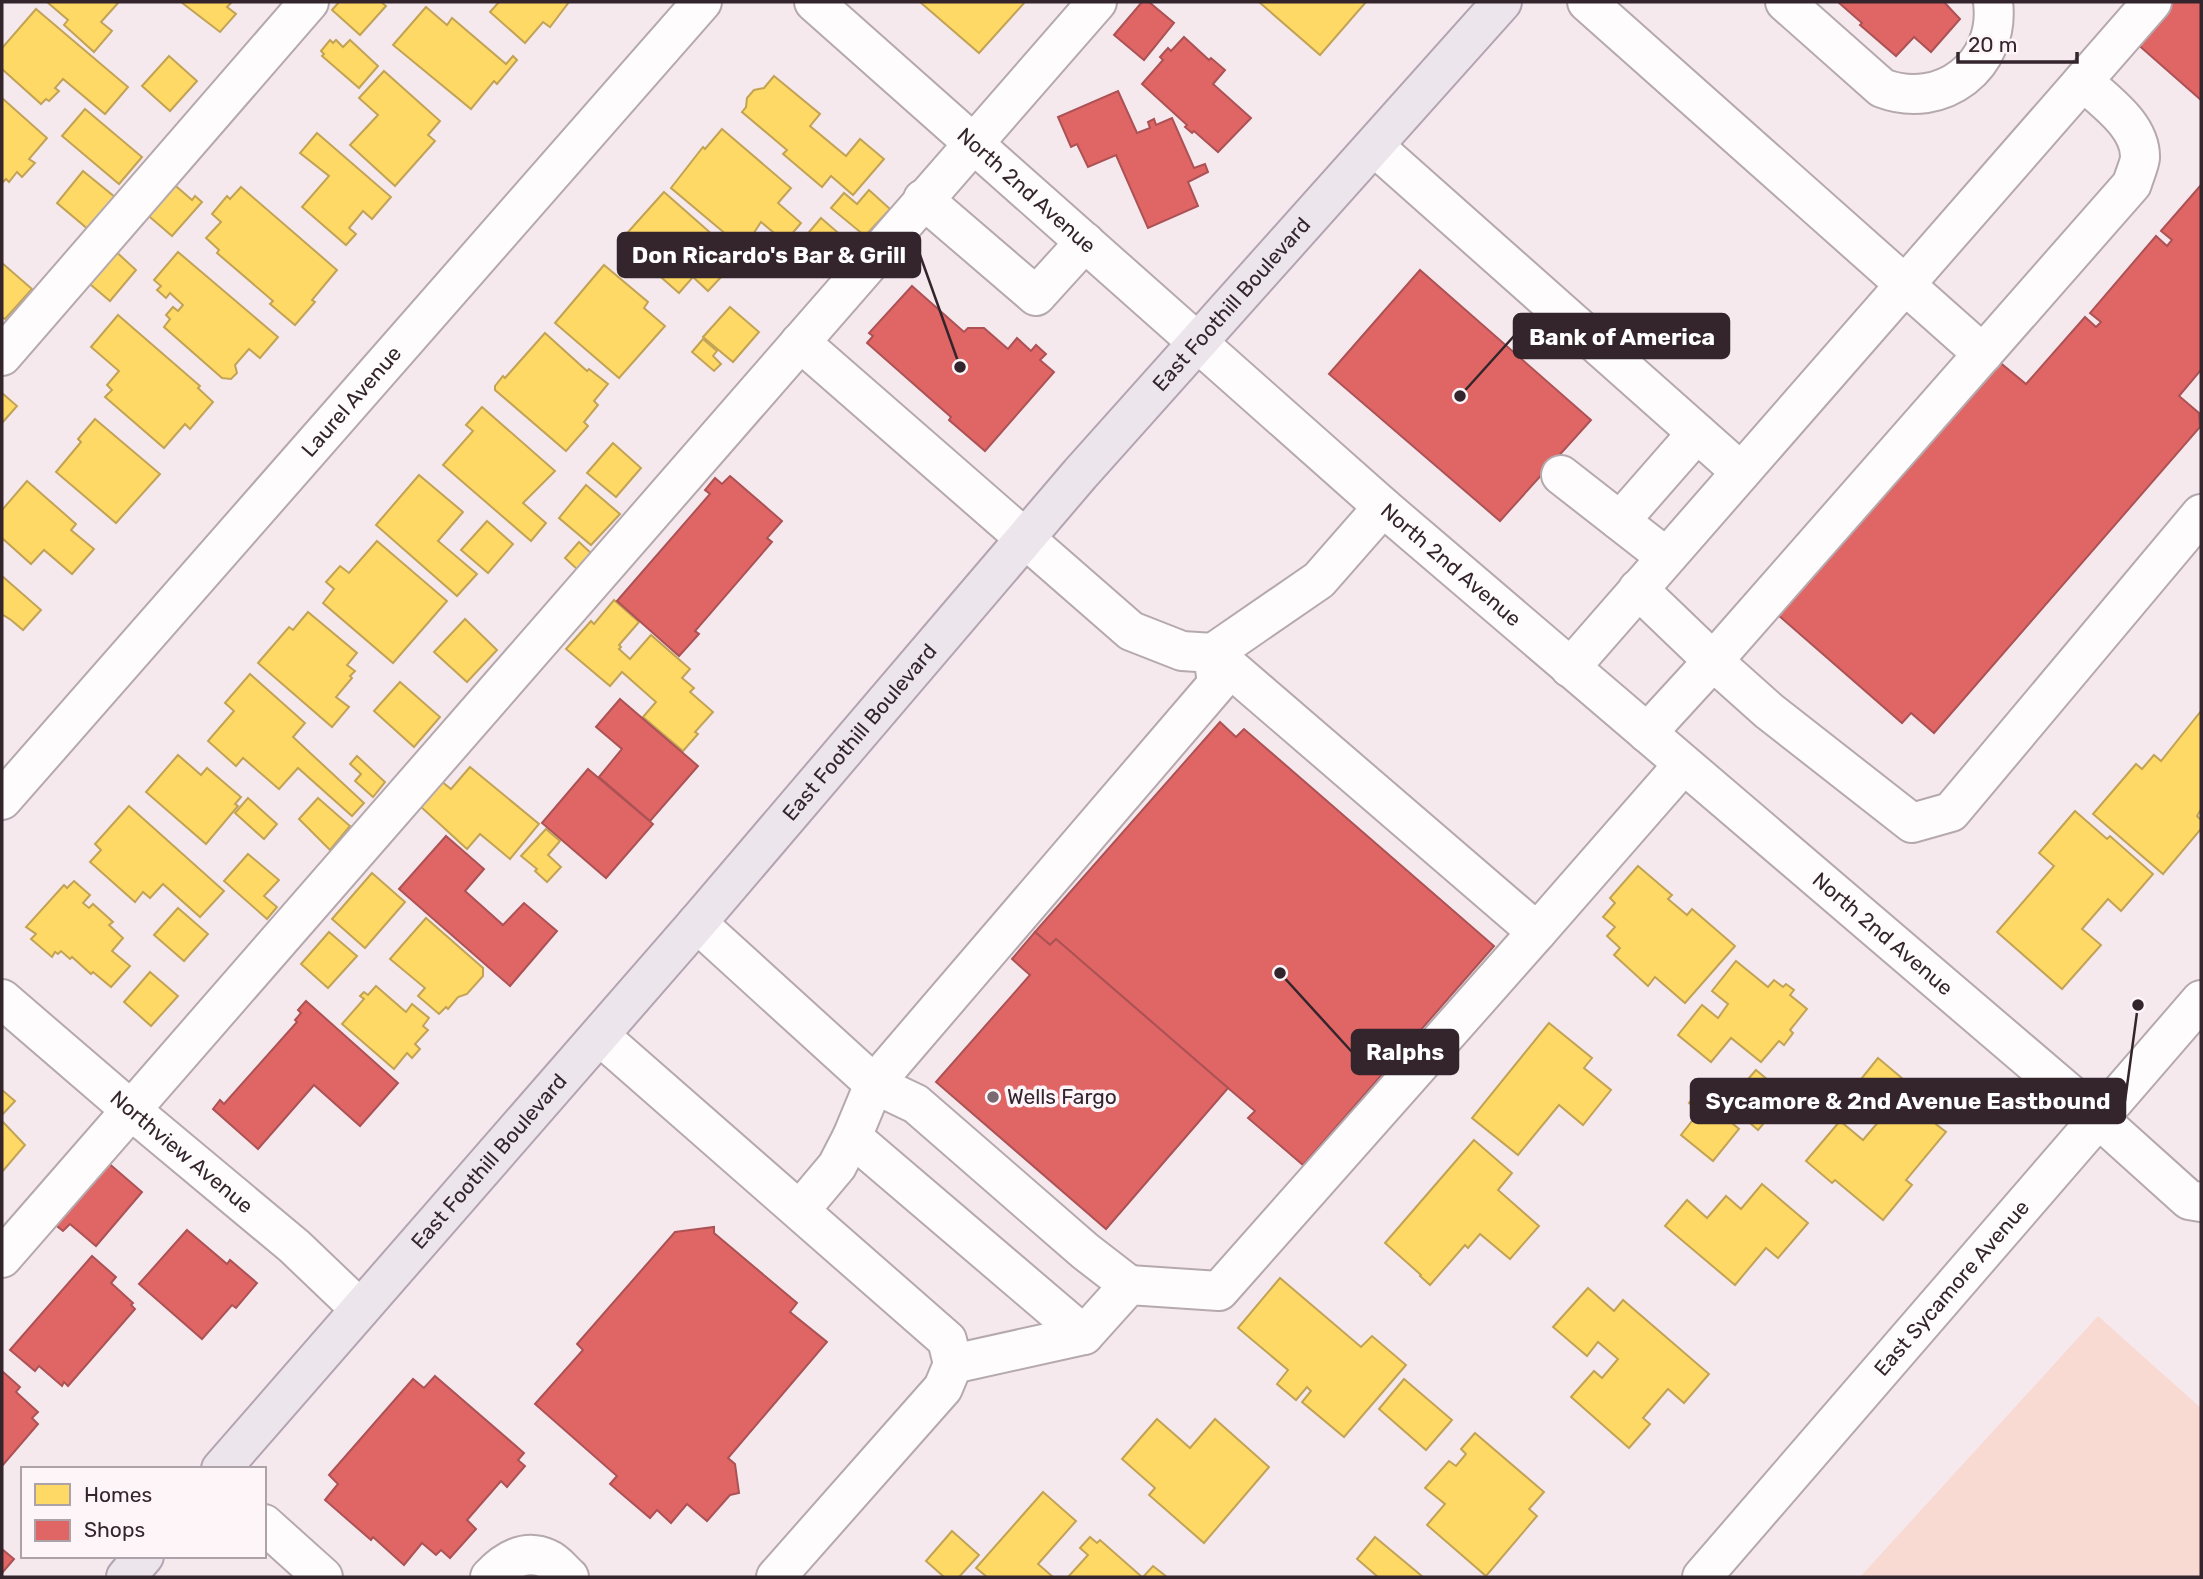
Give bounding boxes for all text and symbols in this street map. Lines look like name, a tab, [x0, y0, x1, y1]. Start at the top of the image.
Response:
scale bar	[1958, 21, 2077, 65]
text: 20 m	[1968, 32, 2017, 57]
street label: North 2nd Avenue	[952, 122, 1101, 258]
street label: East Foothill Boulevard	[1147, 212, 1315, 396]
callout: Don Ricardo's Bar & Grill	[618, 233, 920, 277]
text: Don Ricardo's Bar & Grill	[632, 241, 906, 269]
callout: Bank of America	[1514, 314, 1729, 358]
text: Bank of America	[1529, 323, 1715, 351]
street label: Laurel Avenue	[296, 341, 406, 462]
street label: North 2nd Avenue	[1376, 498, 1526, 631]
street label: East Foothill Boulevard	[777, 639, 942, 825]
street label: North 2nd Avenue	[1808, 867, 1958, 1001]
callout: Ralphs	[1352, 1030, 1458, 1074]
text: Ralphs	[1366, 1038, 1444, 1066]
street label: East Foothill Boulevard	[406, 1068, 572, 1254]
callout: Sycamore & 2nd Avenue Eastbound	[1691, 1079, 2125, 1123]
place label: Wells Fargo	[1007, 1084, 1117, 1109]
street label: Northview Avenue	[106, 1085, 258, 1218]
text: Sycamore & 2nd Avenue Eastbound	[1705, 1087, 2111, 1115]
marker: Wells Fargo	[985, 1089, 1001, 1105]
street label: East Sycamore Avenue	[1869, 1195, 2034, 1381]
legend	[21, 1467, 266, 1558]
text: Homes	[84, 1482, 152, 1507]
text: Shops	[84, 1517, 145, 1542]

